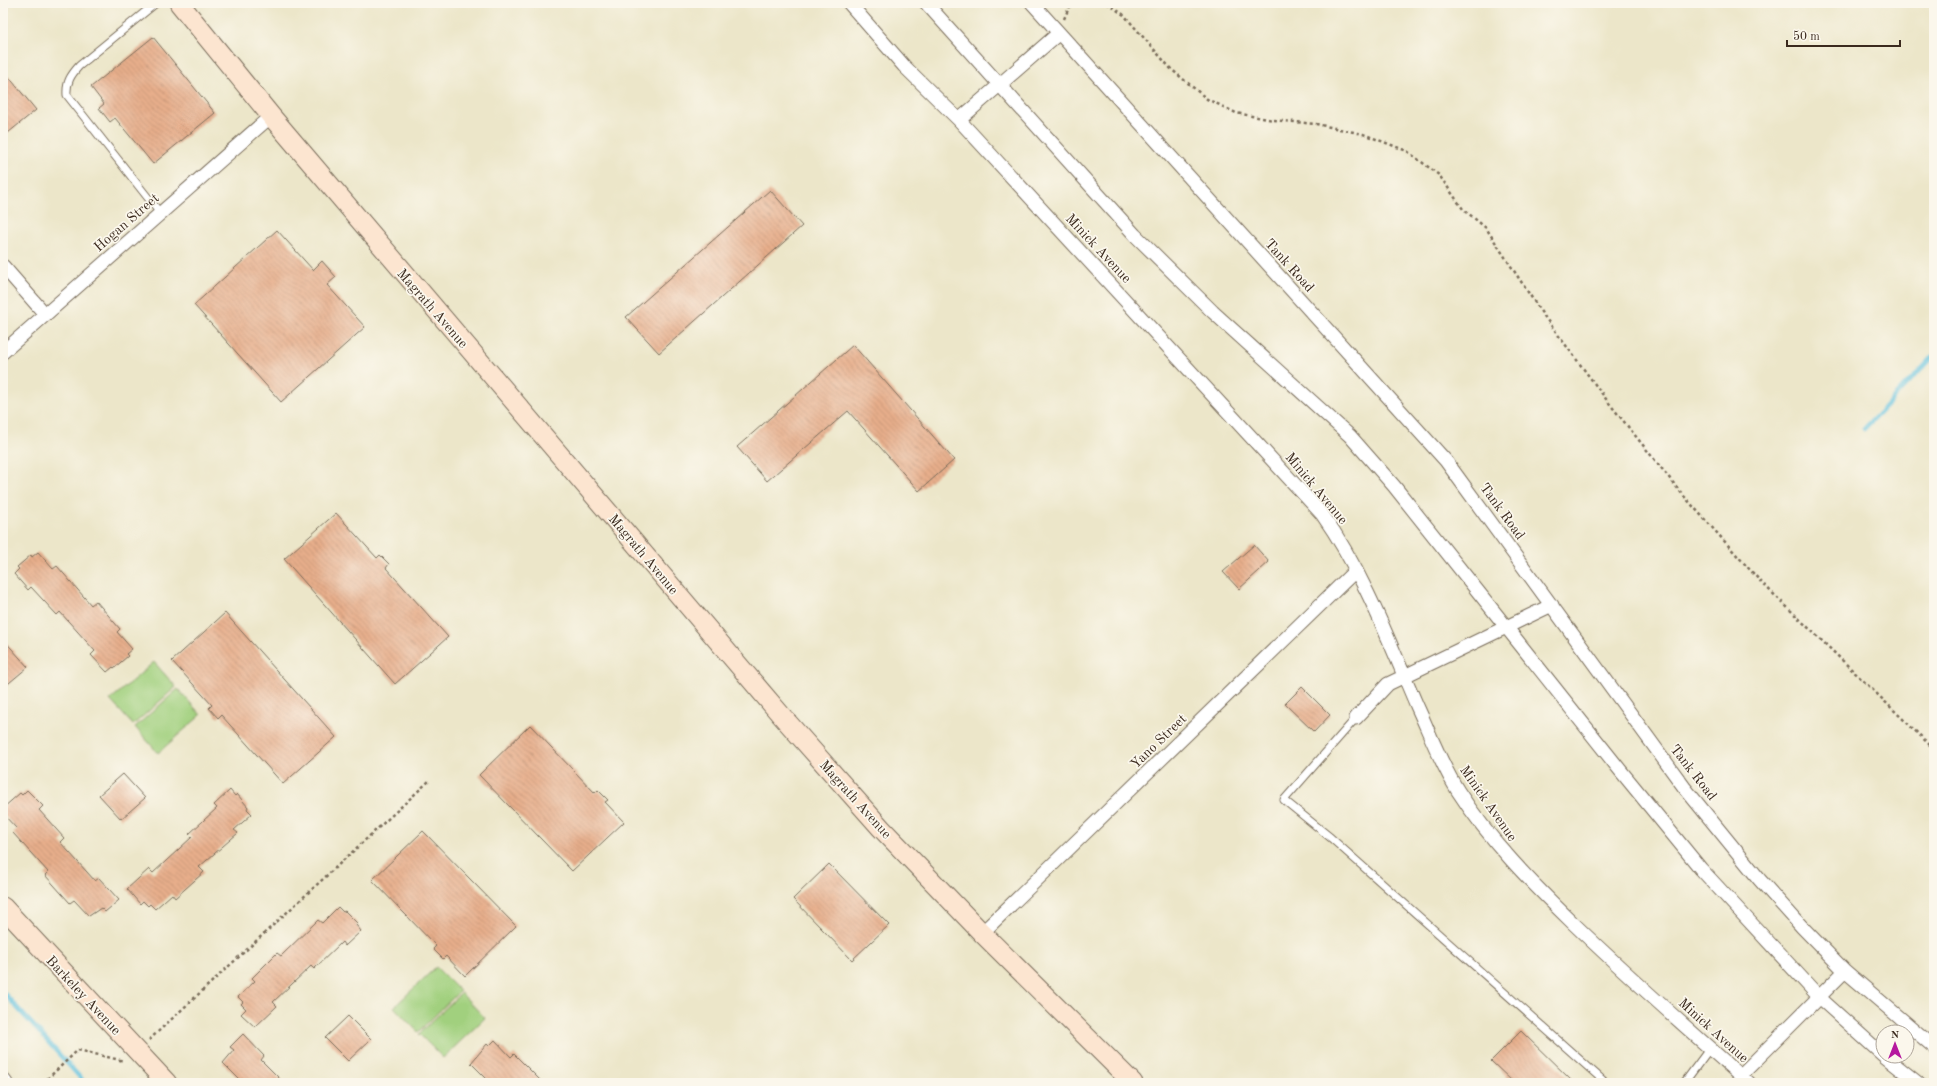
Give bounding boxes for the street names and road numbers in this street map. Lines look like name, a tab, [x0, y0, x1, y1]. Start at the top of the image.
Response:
street label: Hogan Street	[91, 191, 162, 255]
street label: Minick Avenue	[1063, 211, 1134, 286]
street label: Tank Road	[1262, 236, 1317, 295]
street label: Magrath Avenue	[394, 266, 470, 351]
street label: Minick Avenue	[1282, 450, 1350, 527]
street label: Tank Road	[1477, 481, 1527, 542]
street label: Magrath Avenue	[606, 512, 681, 597]
street label: Yano Street	[1128, 712, 1189, 772]
street label: Tank Road	[1667, 742, 1719, 803]
street label: Magrath Avenue	[817, 758, 894, 841]
street label: Minick Avenue	[1457, 763, 1519, 844]
street label: Barkeley Avenue	[43, 954, 123, 1038]
street label: Minick Avenue	[1676, 996, 1751, 1066]

